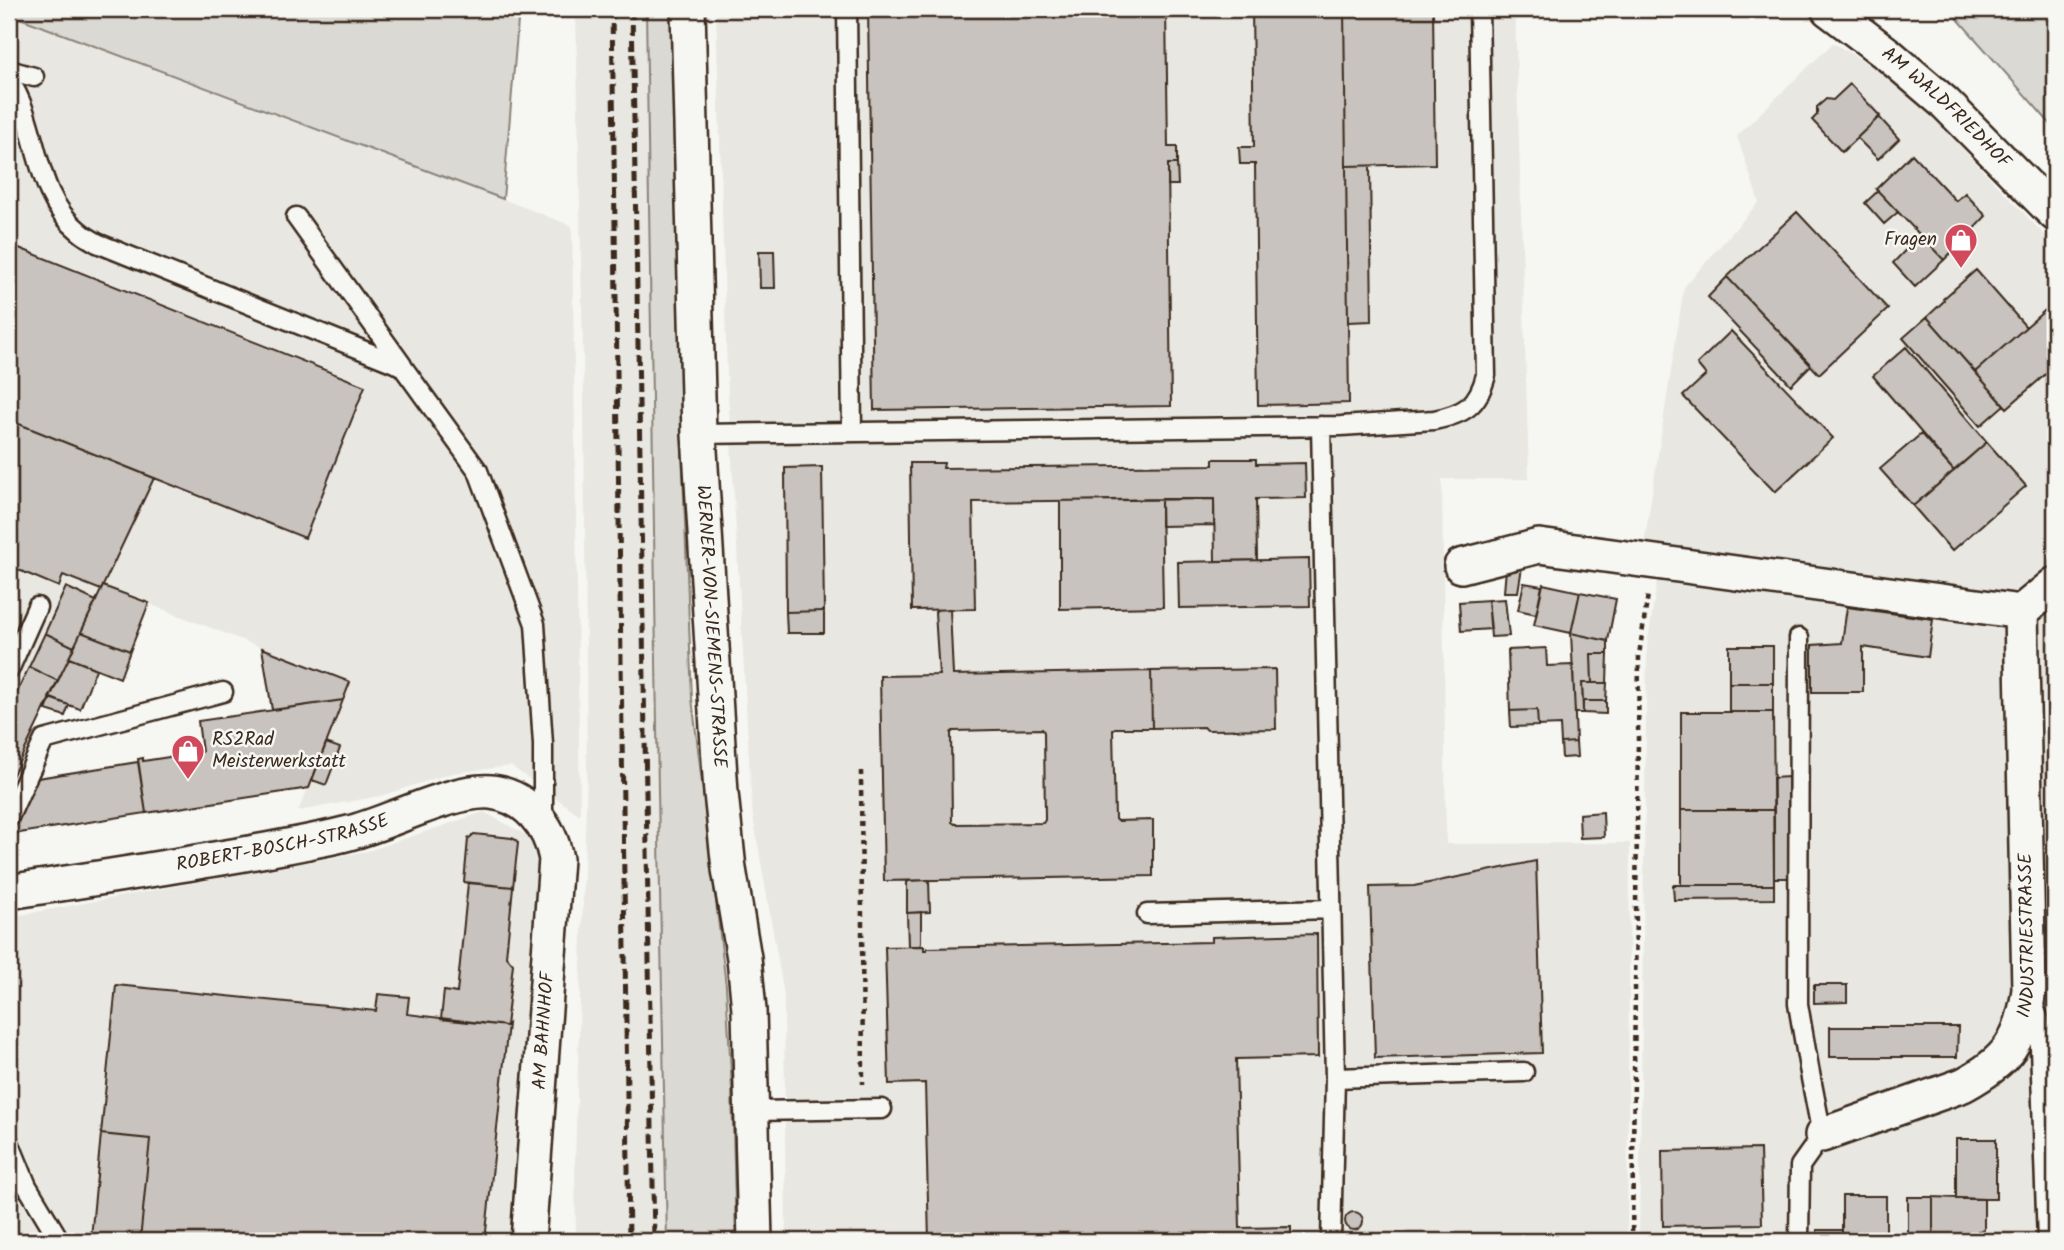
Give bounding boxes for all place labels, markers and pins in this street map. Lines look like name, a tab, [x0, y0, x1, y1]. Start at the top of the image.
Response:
shop icon: Fragen	[1942, 221, 1980, 270]
place label: Fragen	[1884, 225, 1937, 255]
place label: RS2Rad Meisterwerkstatt	[212, 725, 347, 777]
shop icon: RS2Rad Meisterwerkstatt	[169, 732, 207, 781]

